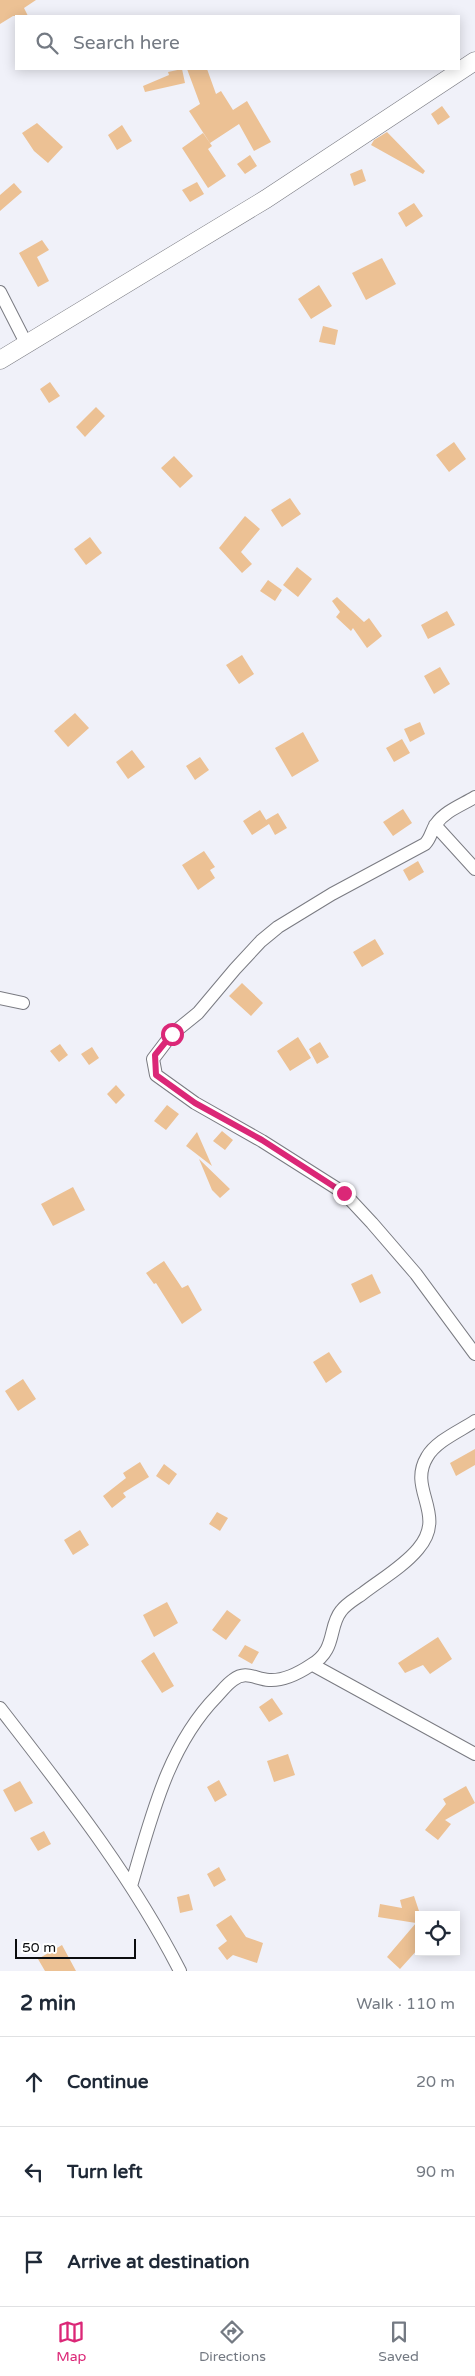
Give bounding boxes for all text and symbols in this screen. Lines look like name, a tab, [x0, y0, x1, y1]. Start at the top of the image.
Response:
search box	[15, 15, 460, 70]
icon: search	[33, 29, 61, 57]
text: Search here	[73, 32, 180, 54]
route start	[161, 1023, 184, 1046]
route end	[333, 1182, 356, 1205]
map controls	[415, 1911, 460, 1956]
button: locate	[415, 1911, 460, 1956]
scale bar	[15, 1936, 136, 1959]
text: 50 m	[22, 1939, 56, 1956]
text: 2 min	[20, 1991, 76, 2016]
text: Walk · 110 m	[356, 1994, 455, 2014]
icon: ahead	[20, 2068, 48, 2096]
text: Continue	[67, 2071, 149, 2093]
text: 20 m	[416, 2072, 455, 2092]
icon: left	[20, 2158, 48, 2186]
text: Turn left	[67, 2161, 143, 2183]
text: 90 m	[416, 2162, 455, 2182]
icon: arrive	[20, 2248, 48, 2276]
text: Arrive at destination	[67, 2251, 250, 2273]
tab: Map	[56, 2318, 86, 2365]
tab: Directions	[199, 2318, 266, 2365]
tab: Saved	[378, 2318, 419, 2365]

